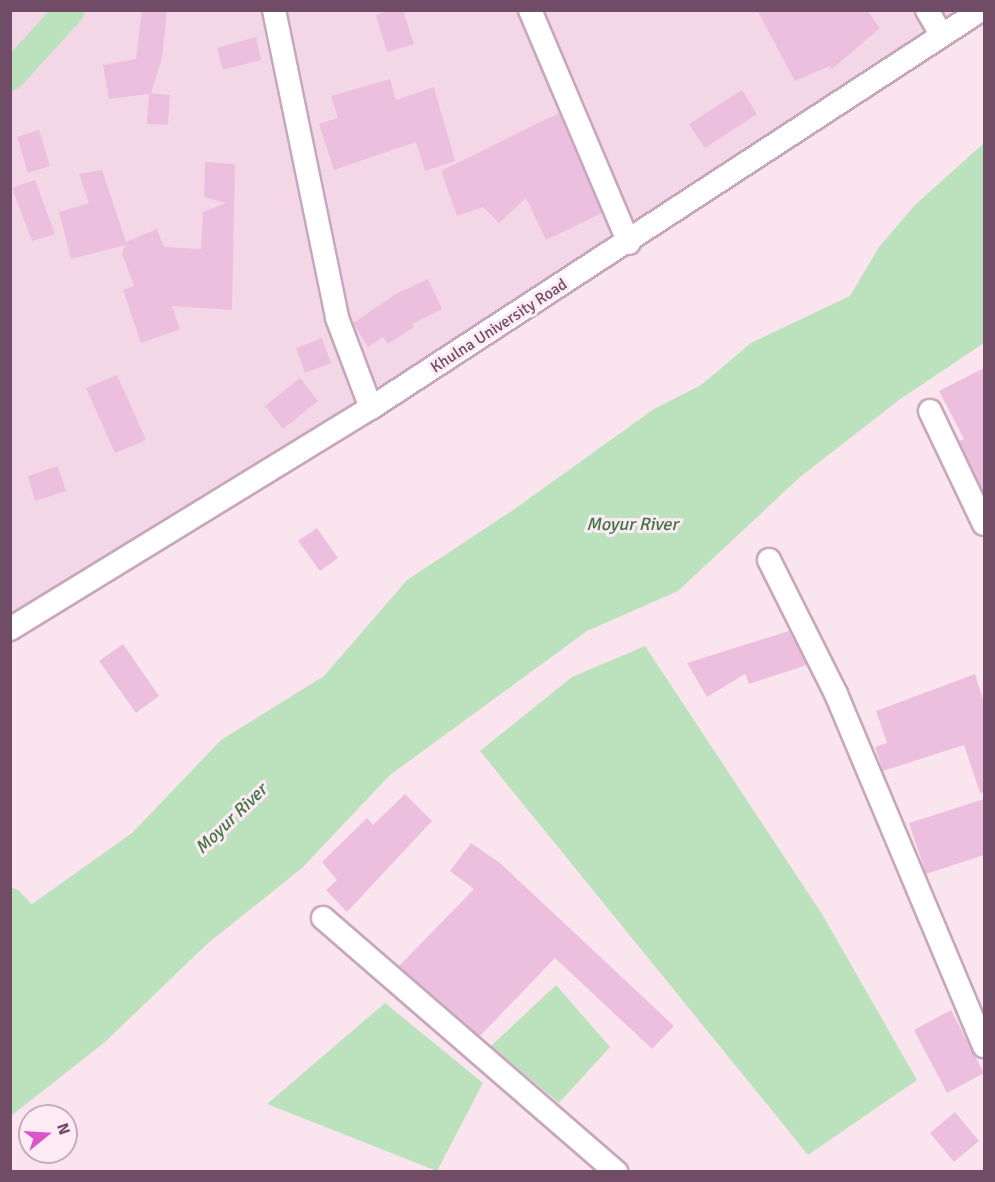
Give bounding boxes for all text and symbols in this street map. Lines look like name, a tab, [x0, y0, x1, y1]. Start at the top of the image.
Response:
street label: Khulna University Road	[427, 275, 571, 377]
water label: Moyur River	[586, 513, 678, 535]
water label: Moyur River	[191, 779, 271, 859]
north arrow	[18, 1104, 78, 1164]
text: N	[52, 1121, 74, 1137]

